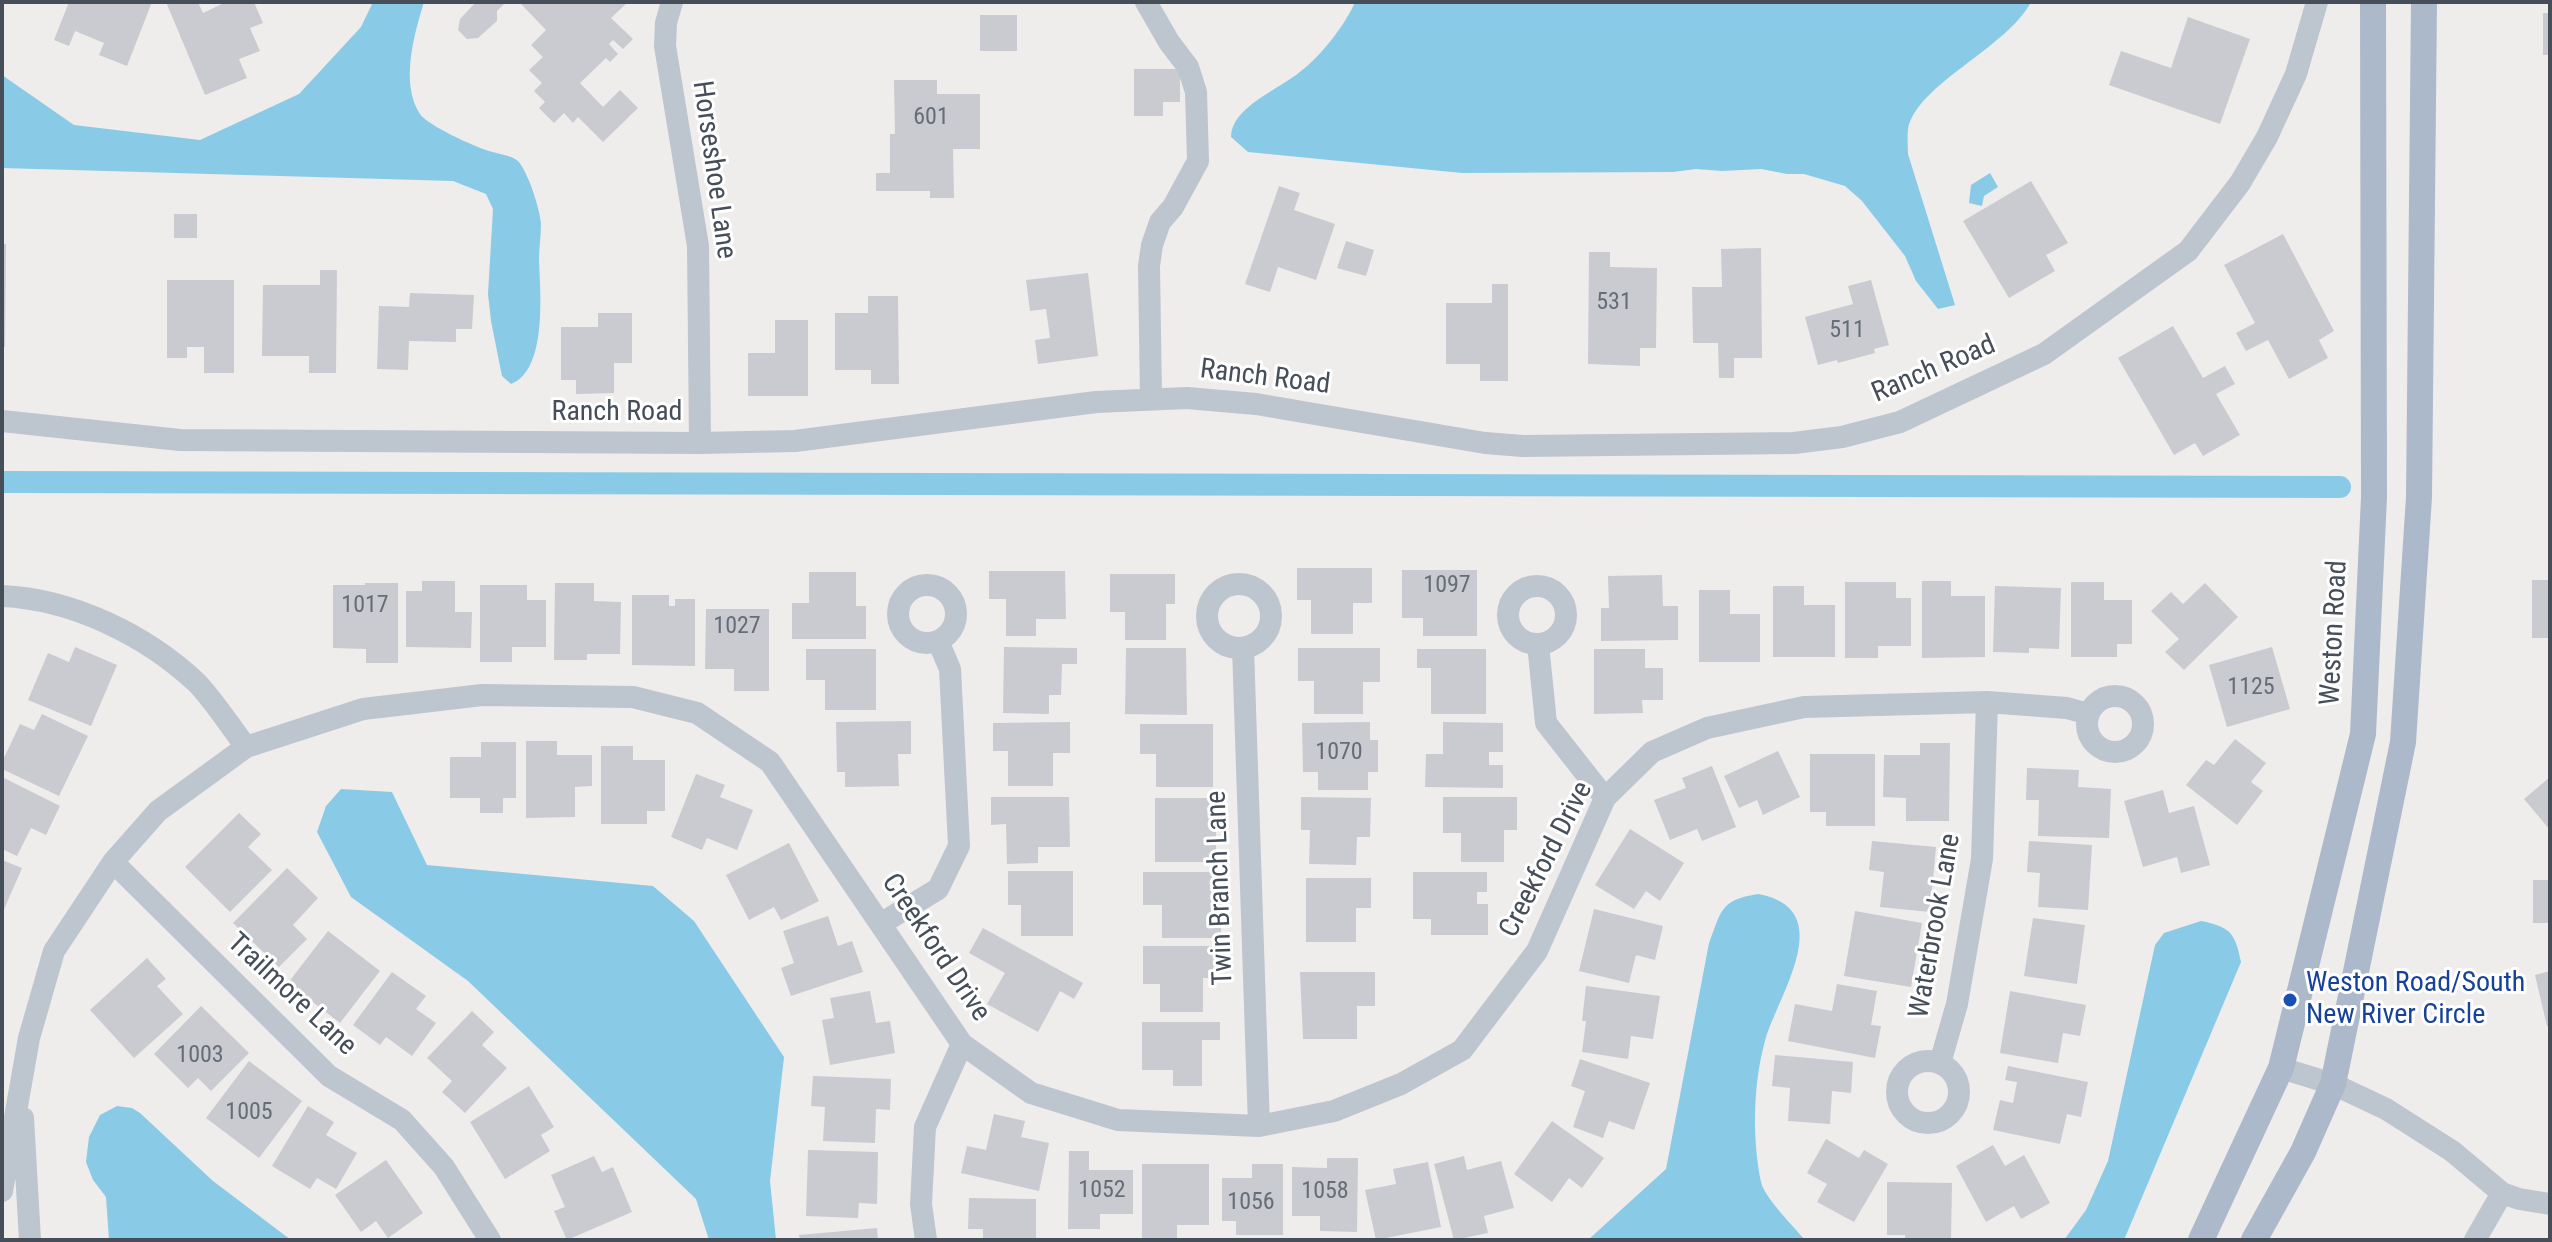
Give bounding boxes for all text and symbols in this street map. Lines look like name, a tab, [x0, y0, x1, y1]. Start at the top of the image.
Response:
street label: Horseshoe Lane	[684, 79, 742, 261]
house number: 601	[913, 104, 949, 132]
house number: 531	[1596, 289, 1632, 317]
house number: 511	[1829, 317, 1865, 345]
street label: Ranch Road	[1867, 329, 2001, 411]
street label: Ranch Road	[1198, 353, 1332, 403]
street label: Ranch Road	[552, 396, 682, 430]
street label: Weston Road	[2314, 560, 2356, 706]
house number: 1097	[1423, 572, 1471, 600]
house number: 1017	[341, 592, 389, 620]
house number: 1027	[713, 613, 761, 641]
house number: 1125	[2227, 674, 2275, 702]
house number: 1070	[1315, 739, 1363, 767]
street label: Creekford Drive	[1493, 776, 1601, 944]
street label: Twin Branch Lane	[1201, 790, 1241, 986]
street label: Waterbrook Lane	[1903, 831, 1969, 1021]
street label: Creekford Drive	[873, 868, 997, 1028]
street label: Trailmore Lane	[220, 927, 362, 1063]
place label: Weston Road/South New River Circle	[2306, 967, 2525, 1033]
marker: Weston Road/South New River Circle	[2281, 991, 2299, 1009]
house number: 1003	[176, 1042, 224, 1070]
house number: 1005	[225, 1099, 273, 1127]
house number: 1052	[1078, 1177, 1126, 1205]
house number: 1058	[1301, 1178, 1349, 1206]
house number: 1056	[1227, 1189, 1275, 1217]

